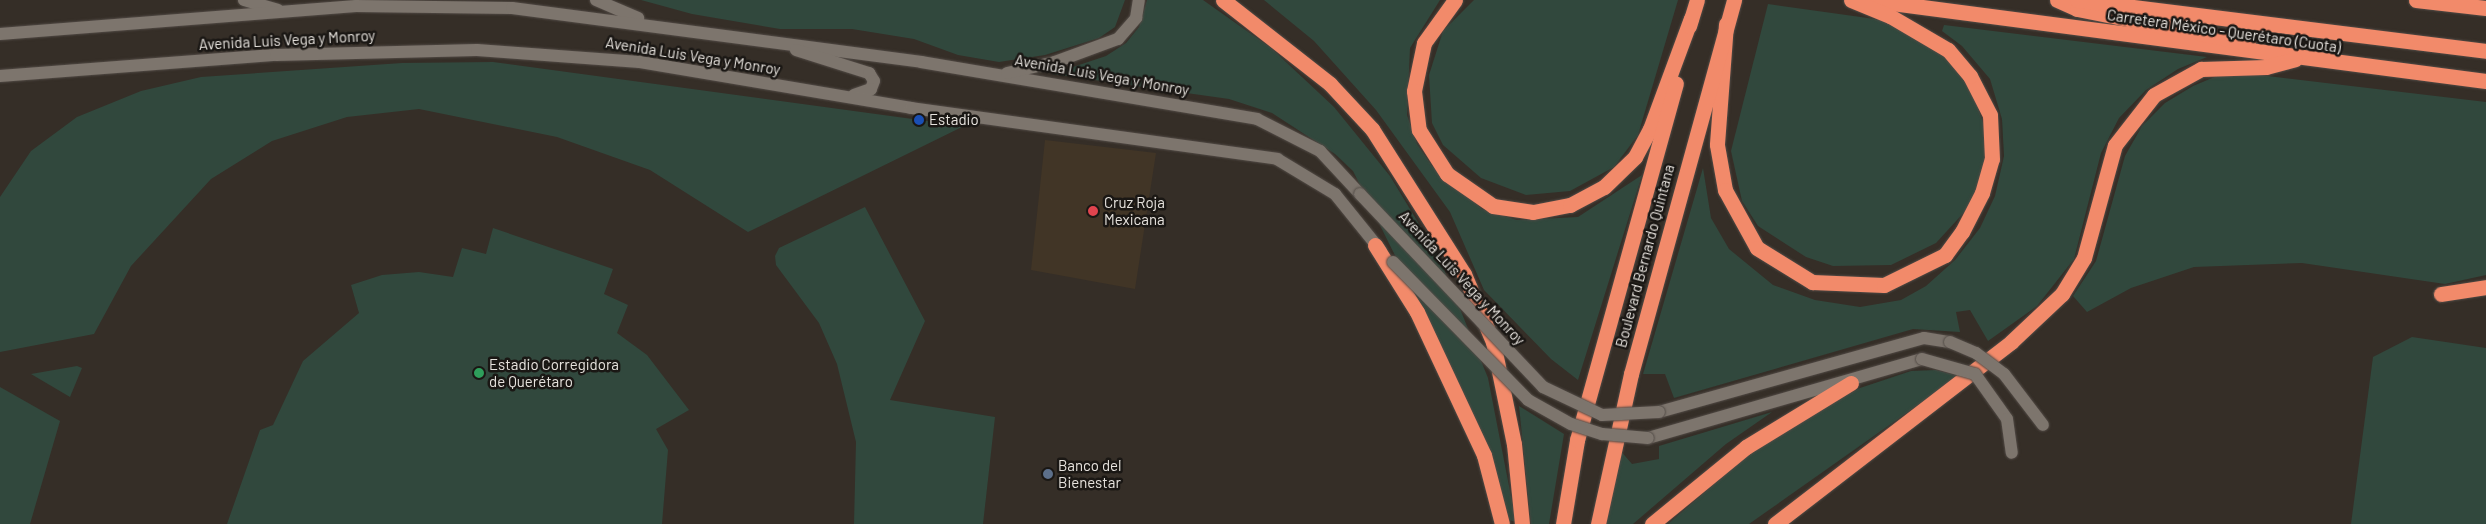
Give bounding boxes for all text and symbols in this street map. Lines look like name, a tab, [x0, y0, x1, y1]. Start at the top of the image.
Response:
street label: Carretera México - Querétaro (Cuota)	[2106, 6, 2342, 56]
street label: Avenida Luis Vega y Monroy	[198, 26, 376, 54]
street label: Avenida Luis Vega y Monroy	[604, 33, 782, 79]
street label: Avenida Luis Vega y Monroy	[1013, 51, 1191, 99]
place label: Estadio	[929, 111, 979, 129]
marker: Estadio	[913, 114, 925, 126]
street label: Boulevard Bernardo Quintana	[1612, 162, 1678, 350]
place label: Cruz Roja Mexicana	[1104, 193, 1165, 228]
marker: Cruz Roja Mexicana	[1086, 204, 1100, 218]
street label: Avenida Luis Vega y Monroy	[1395, 207, 1529, 349]
place label: Estadio Corregidora de Querétaro	[489, 355, 619, 390]
marker: Estadio Corregidora de Querétaro	[473, 367, 485, 379]
place label: Banco del Bienestar	[1058, 456, 1122, 491]
marker: Banco del Bienestar	[1042, 468, 1054, 480]

